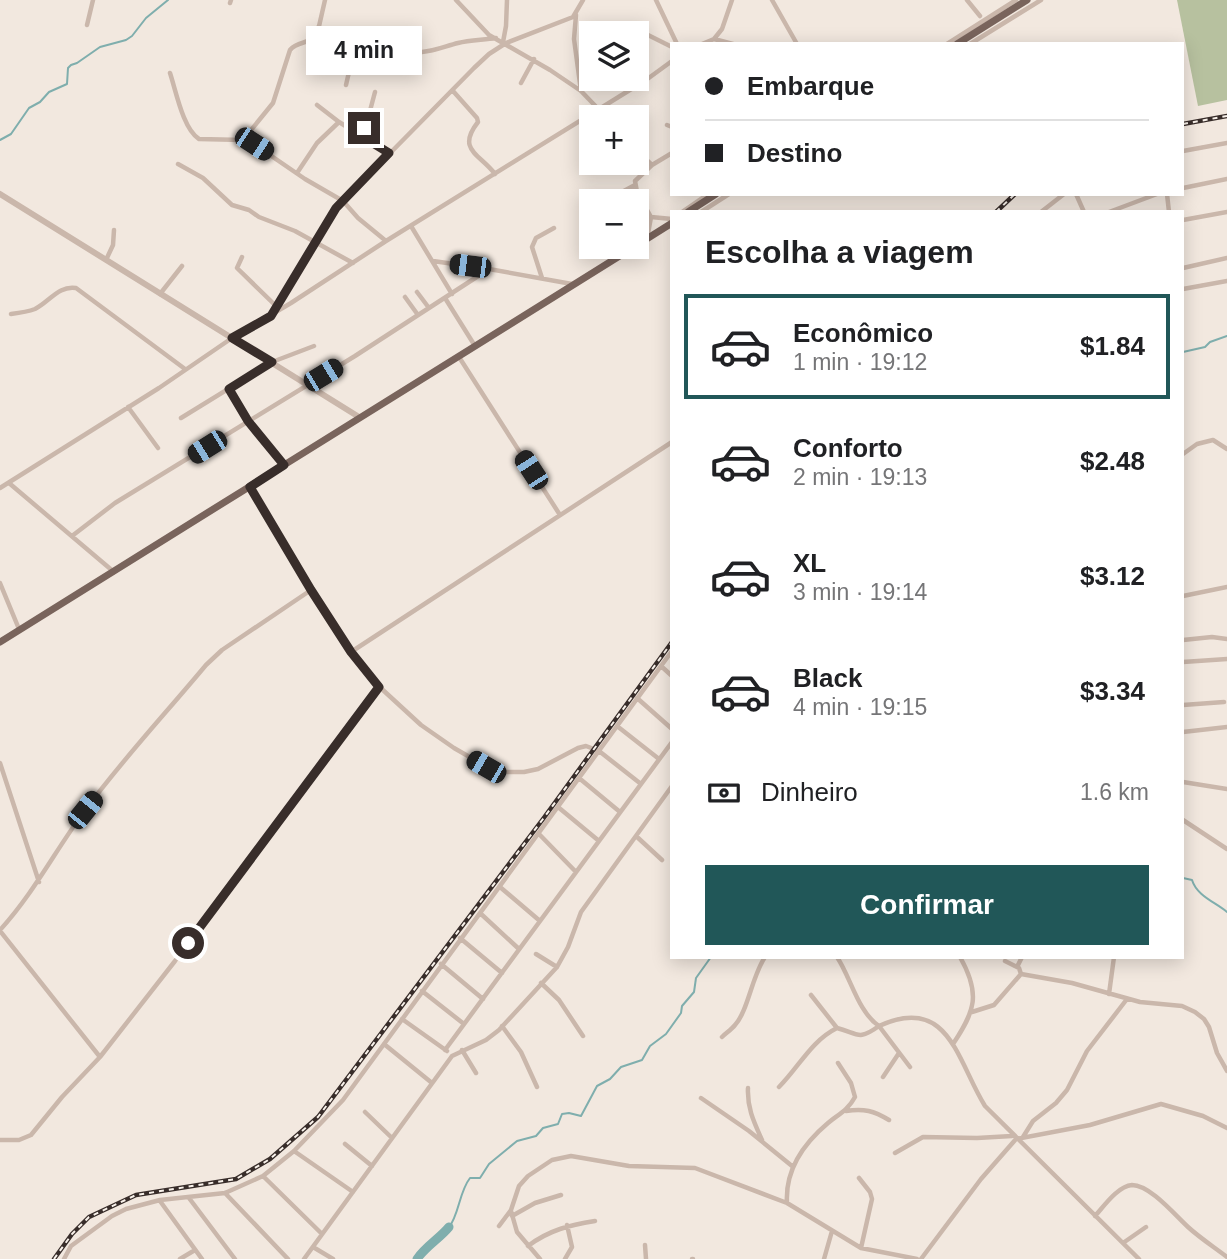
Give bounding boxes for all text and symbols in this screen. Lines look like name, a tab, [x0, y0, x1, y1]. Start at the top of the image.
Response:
map controls	[579, 21, 649, 259]
button: layers	[579, 21, 649, 91]
callout: 4 min	[306, 26, 422, 76]
text: 4 min	[334, 37, 394, 63]
text: Embarque	[747, 71, 874, 101]
button: +	[579, 105, 649, 175]
route end	[348, 112, 380, 144]
car	[231, 124, 278, 164]
text: Destino	[747, 138, 842, 168]
button: −	[579, 189, 649, 259]
text: Escolha a viagem	[705, 234, 974, 270]
car	[448, 253, 493, 279]
icon: car	[709, 315, 772, 378]
text: Econômico	[793, 318, 933, 348]
text: $1.84	[1080, 331, 1145, 361]
text: 1 min · 19:12	[793, 349, 927, 375]
car	[300, 355, 347, 395]
car	[184, 427, 231, 467]
icon: car	[709, 430, 772, 493]
text: Conforto	[793, 433, 903, 463]
text: $2.48	[1080, 446, 1145, 476]
car	[511, 447, 552, 493]
text: 2 min · 19:13	[793, 464, 927, 490]
icon: car	[709, 545, 772, 608]
text: XL	[793, 548, 826, 578]
text: $3.12	[1080, 561, 1145, 591]
text: 3 min · 19:14	[793, 579, 927, 605]
icon: car	[709, 660, 772, 723]
text: Black	[793, 663, 862, 693]
text: $3.34	[1080, 676, 1145, 706]
text: 4 min · 19:15	[793, 694, 927, 720]
car	[463, 747, 510, 787]
icon: cash	[705, 774, 743, 812]
text: Dinheiro	[761, 777, 858, 807]
text: 1.6 km	[1080, 779, 1149, 805]
car	[64, 787, 107, 833]
button: Confirmar	[705, 865, 1149, 945]
route start	[172, 927, 204, 959]

